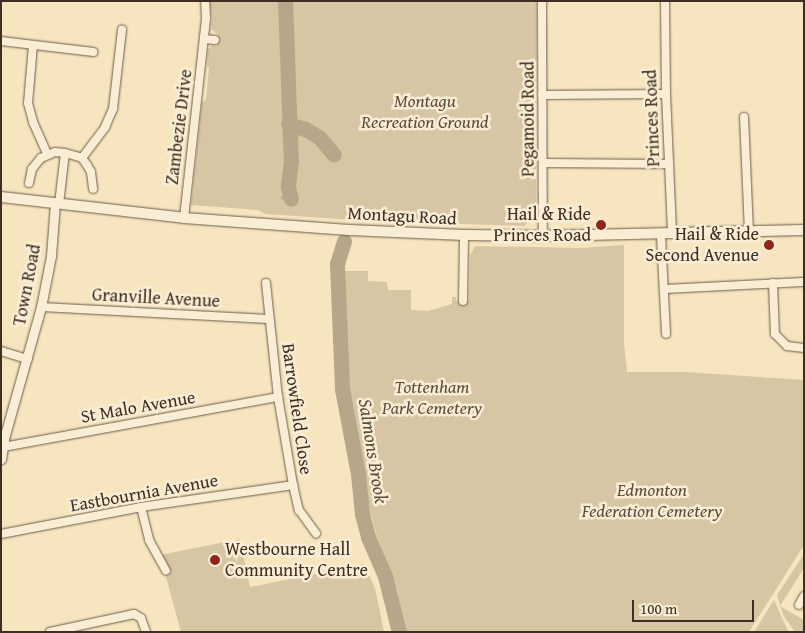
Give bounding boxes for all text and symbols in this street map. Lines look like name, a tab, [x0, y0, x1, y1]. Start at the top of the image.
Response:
street label: Pegamoid Road	[517, 61, 539, 177]
street label: Zambezie Drive	[161, 68, 197, 186]
street label: Princes Road	[640, 69, 664, 167]
park label: Montagu Recreation Ground	[361, 91, 489, 134]
street label: Montagu Road	[347, 202, 457, 230]
place label: Hail & Ride Princes Road	[494, 204, 591, 246]
marker: Hail & Ride Princes Road	[595, 219, 607, 231]
place label: Hail & Ride Second Avenue	[646, 224, 759, 266]
marker: Hail & Ride Second Avenue	[763, 239, 775, 251]
street label: Town Road	[8, 242, 46, 328]
street label: Granville Avenue	[91, 284, 221, 312]
street label: Barrowfield Close	[277, 342, 317, 476]
park label: Tottenham Park Cemetery	[382, 377, 482, 419]
street label: St Malo Avenue	[79, 386, 197, 428]
water label: Salmons Brook	[353, 397, 393, 505]
street label: Eastbournia Avenue	[68, 469, 220, 517]
park label: Edmonton Federation Cemetery	[582, 480, 722, 522]
place label: Westbourne Hall Community Centre	[225, 539, 368, 582]
marker: Westbourne Hall Community Centre	[209, 554, 221, 566]
scale bar	[635, 590, 758, 622]
text: 100 m	[640, 598, 677, 619]

